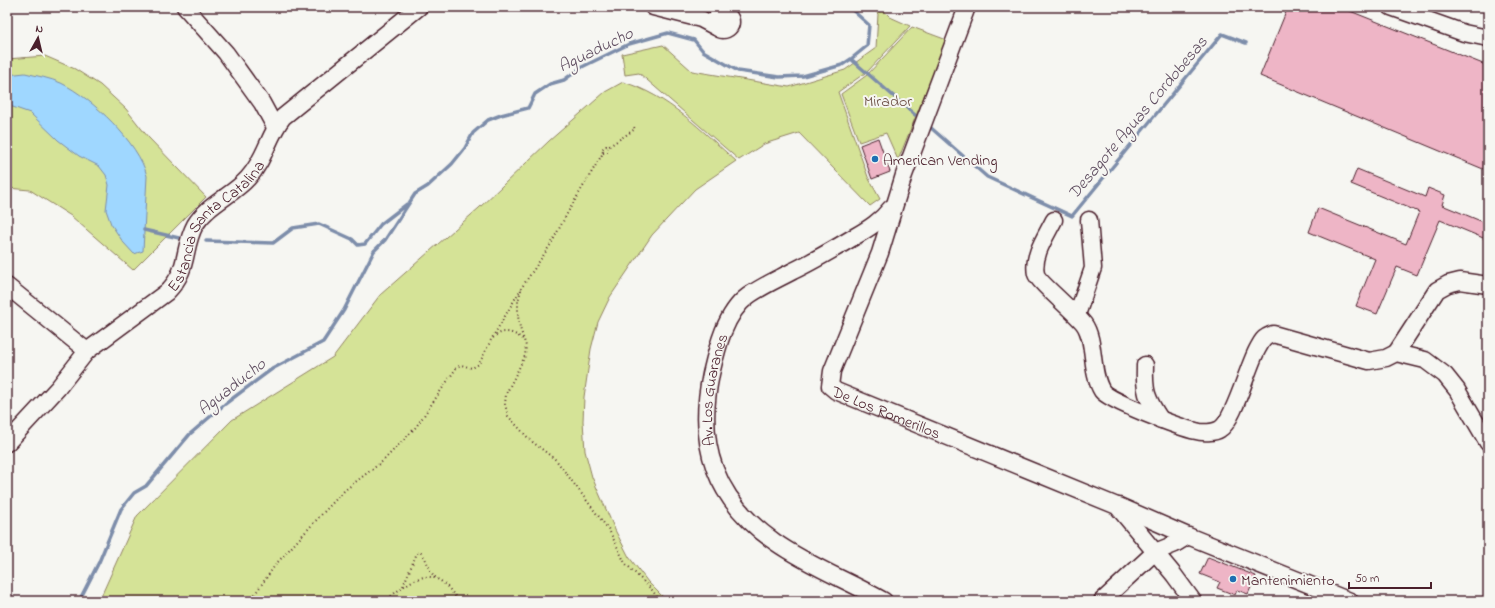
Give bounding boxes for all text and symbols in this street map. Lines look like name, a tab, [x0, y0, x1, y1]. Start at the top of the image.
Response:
north arrow	[18, 18, 58, 58]
text: N	[34, 21, 44, 38]
water label: Aguaducho	[554, 21, 639, 80]
water label: Desagote Aguas Cordobesas	[1062, 31, 1215, 206]
park label: Mirador	[864, 90, 912, 114]
place label: American Vending	[883, 149, 997, 173]
marker: American Vending	[870, 154, 880, 164]
street label: Estancia Santa Catalina	[162, 156, 272, 298]
street label: Av. Los Guaranes	[696, 330, 735, 448]
water label: Aguaducho	[192, 352, 273, 423]
street label: De Los Romerillos	[827, 380, 944, 447]
scale bar	[1349, 564, 1431, 590]
place label: Mantenimiento	[1241, 569, 1335, 593]
text: 50 m	[1355, 570, 1379, 588]
marker: Mantenimiento	[1228, 574, 1238, 584]

